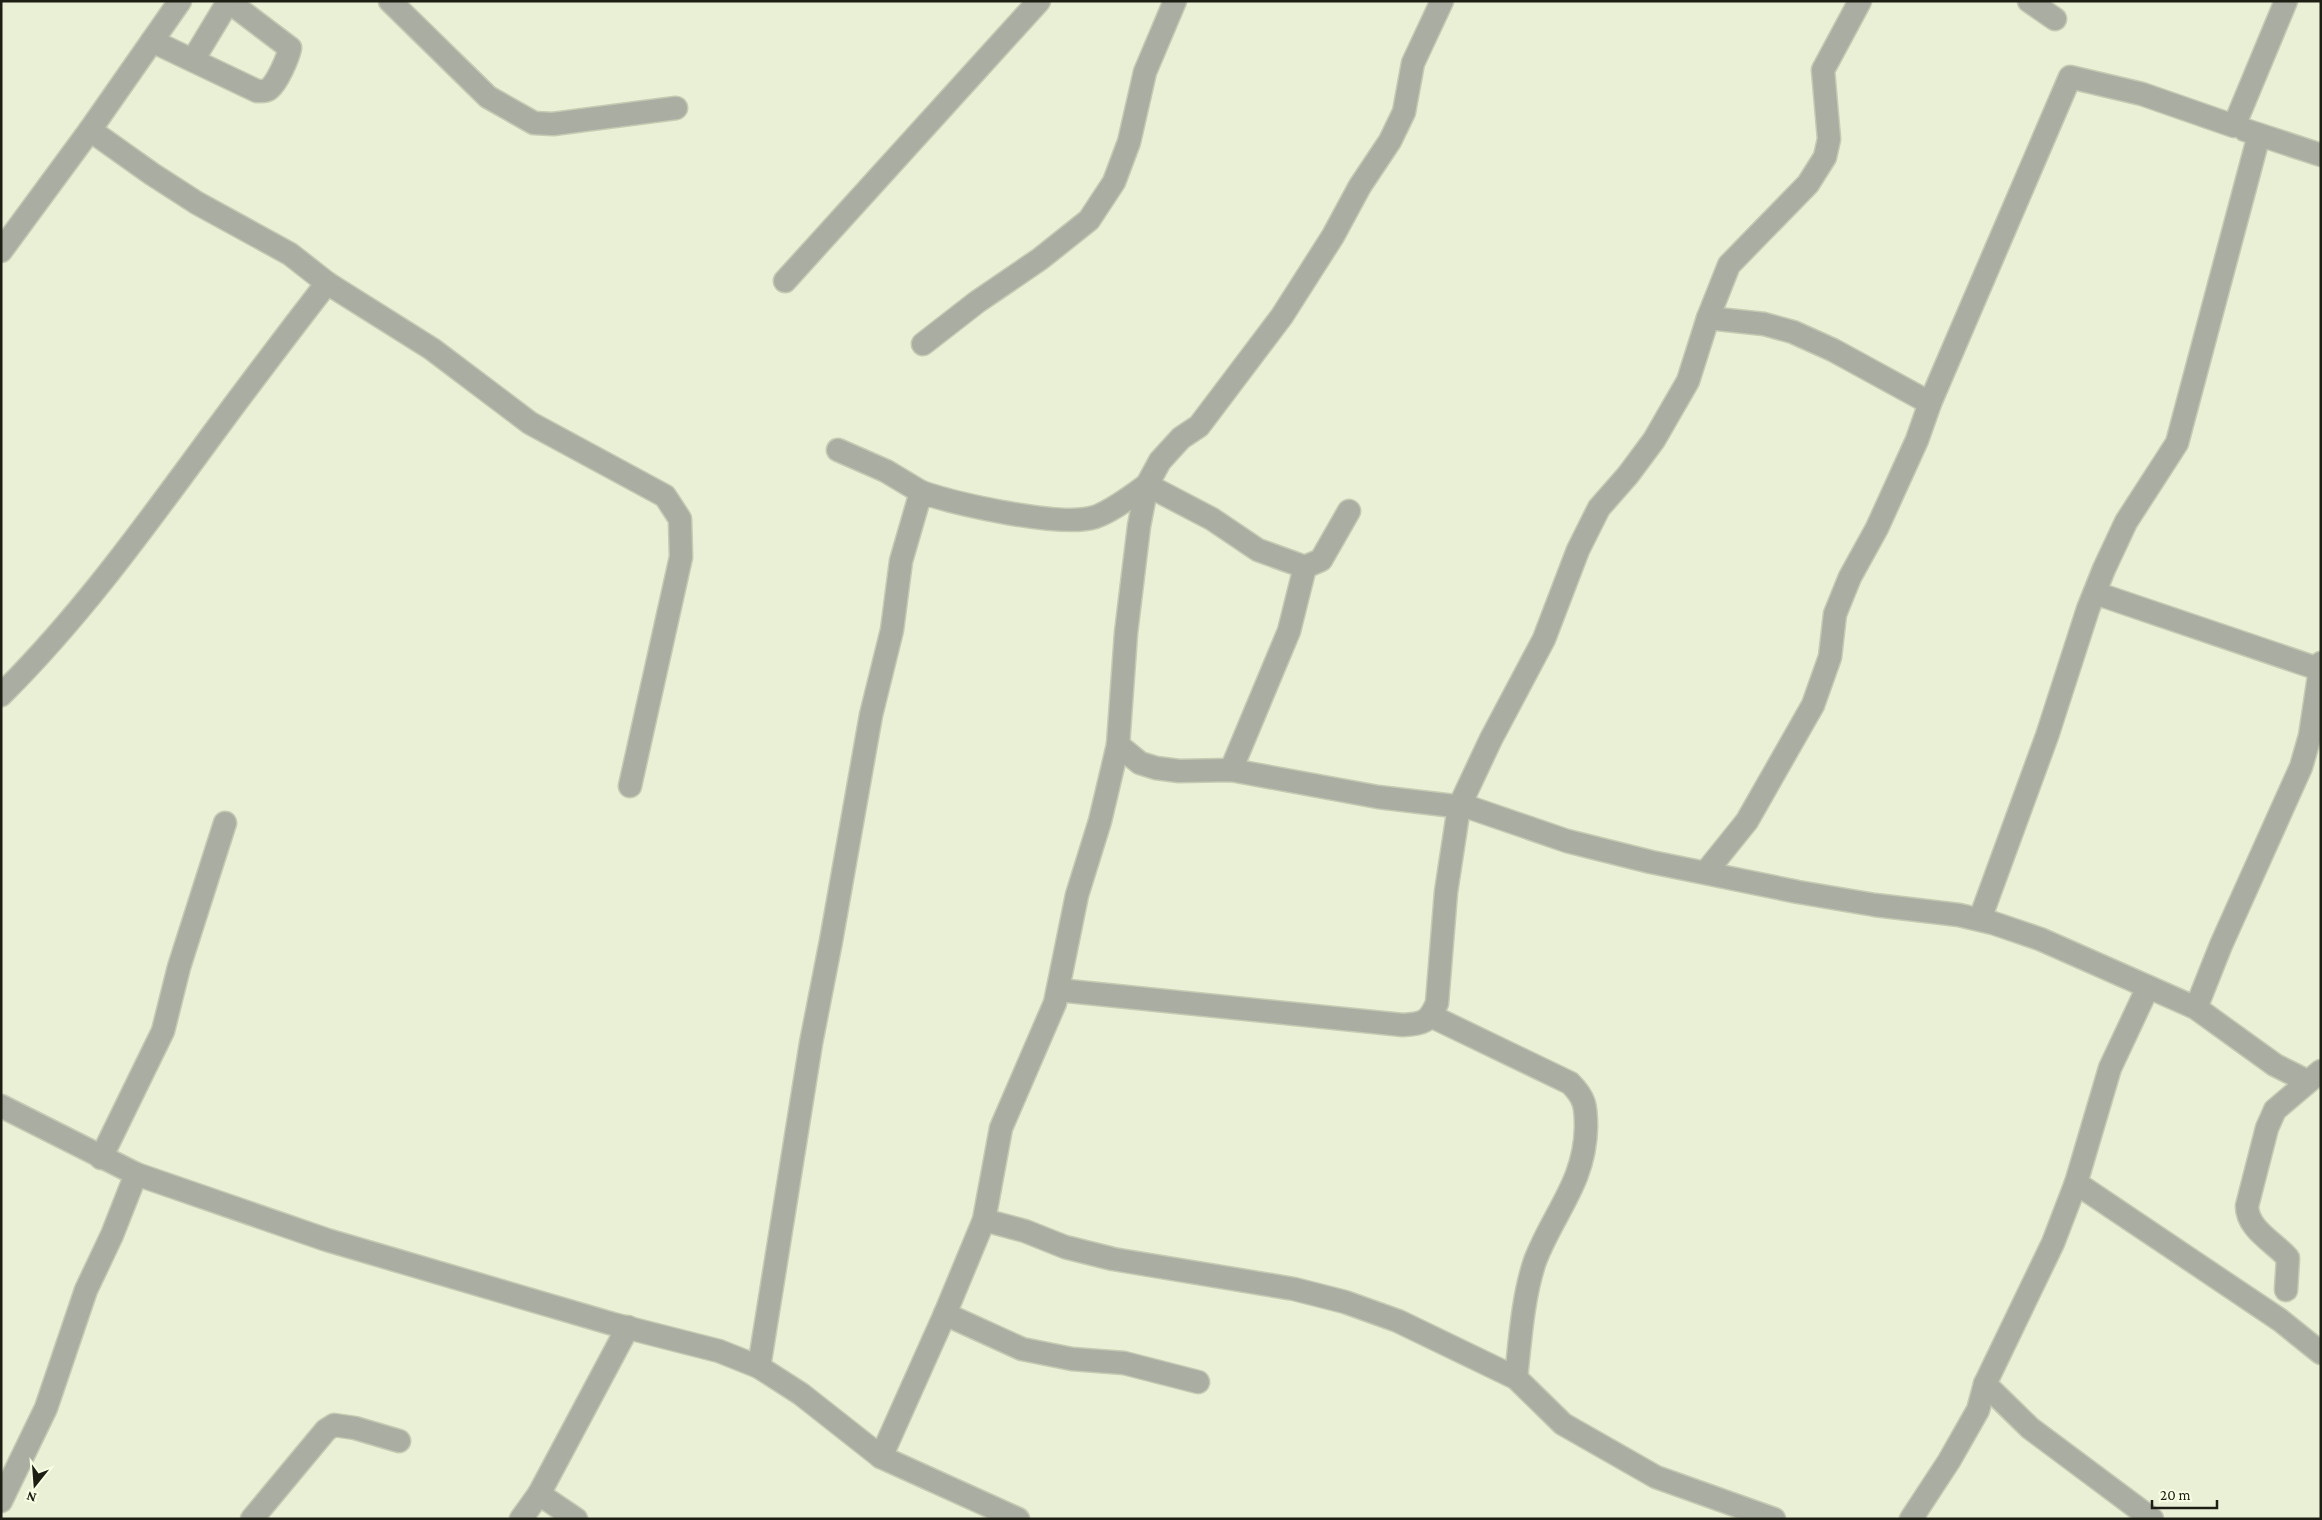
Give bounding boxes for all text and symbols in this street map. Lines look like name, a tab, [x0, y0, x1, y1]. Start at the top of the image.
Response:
north arrow	[10, 1460, 60, 1510]
scale bar	[2152, 1478, 2217, 1510]
text: 20 m	[2160, 1487, 2191, 1503]
text: N	[24, 1488, 38, 1506]

